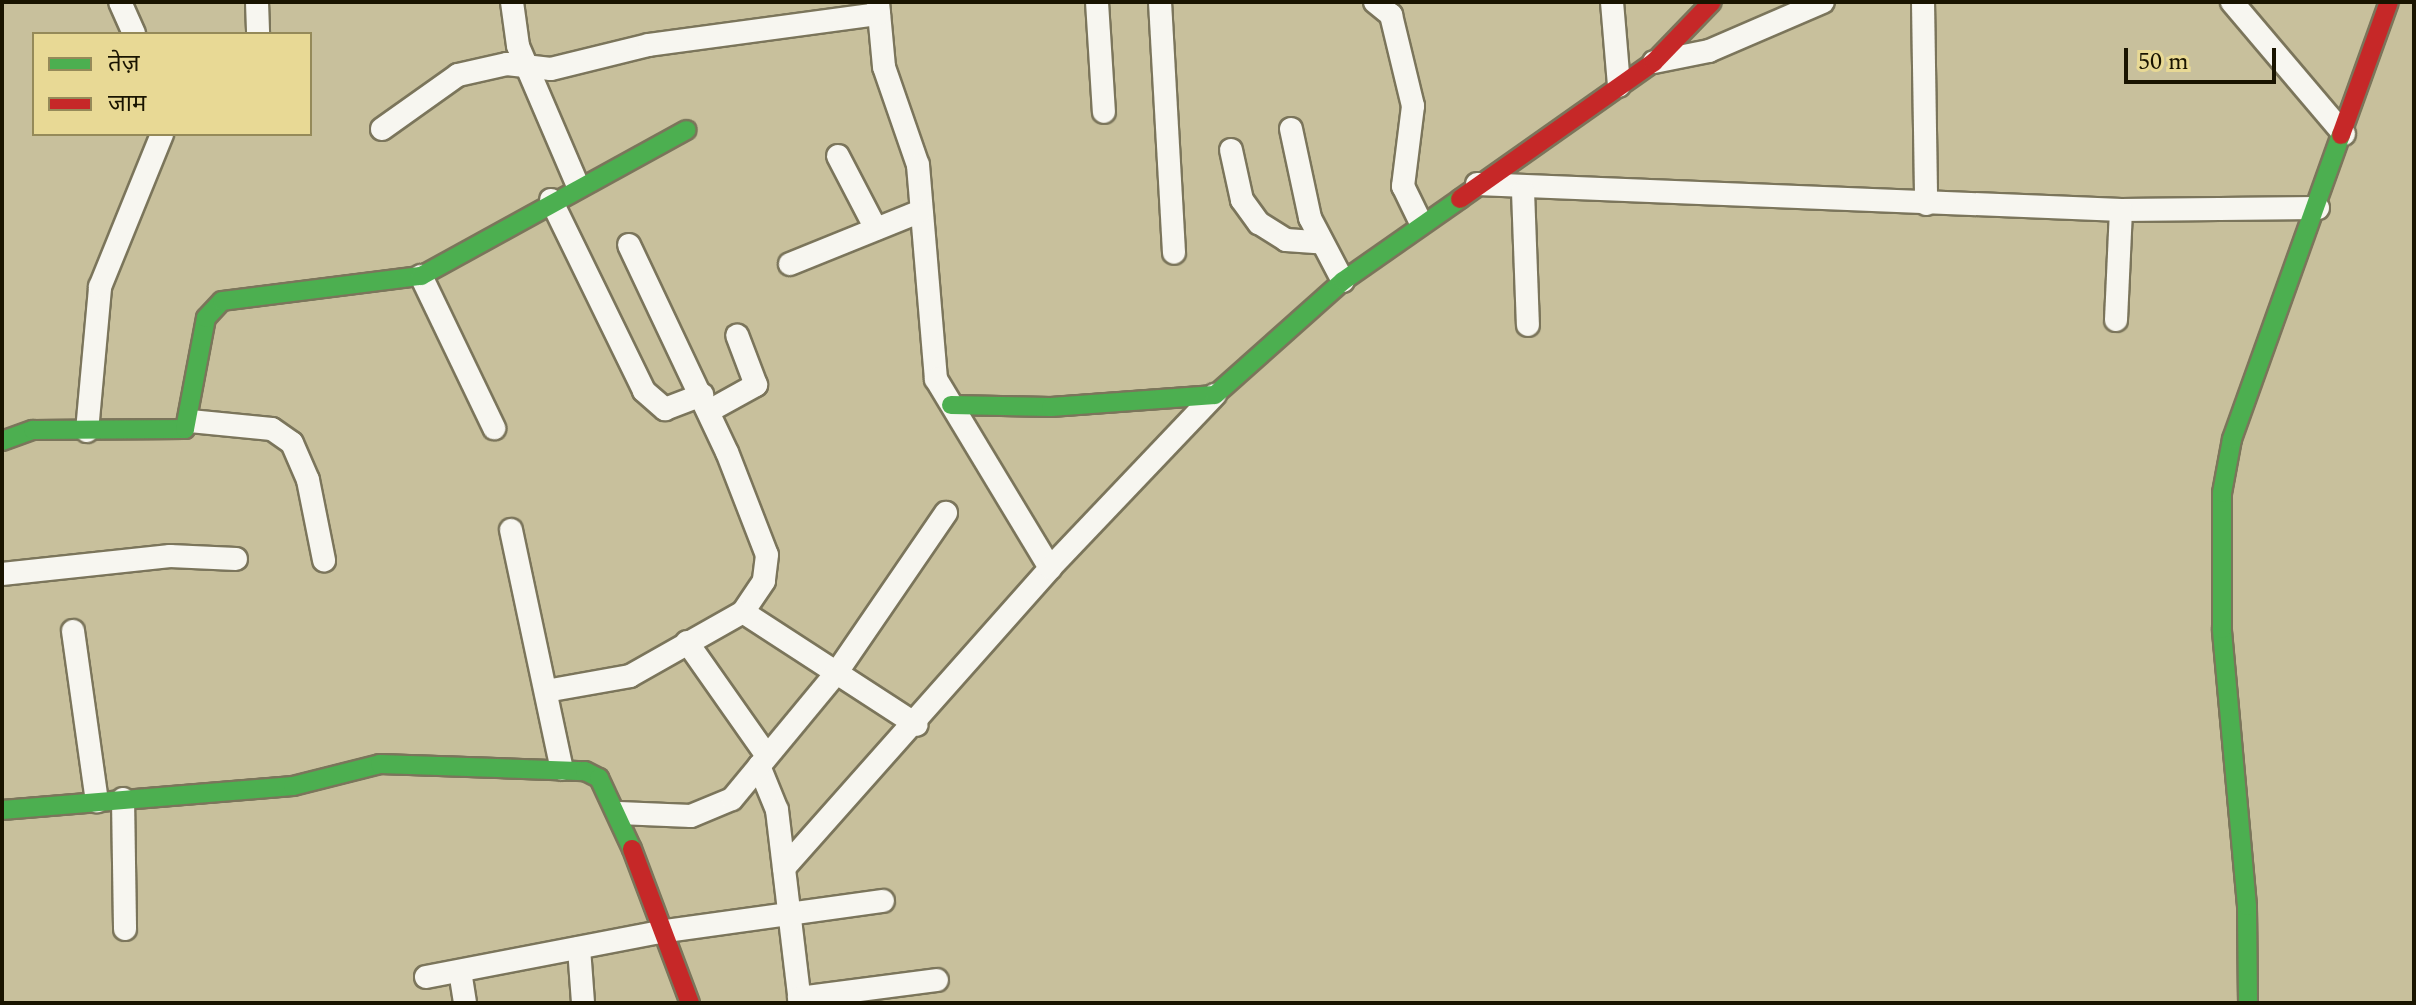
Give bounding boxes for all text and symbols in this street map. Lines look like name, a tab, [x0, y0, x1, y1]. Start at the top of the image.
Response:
legend	[32, 32, 312, 136]
scale bar	[2128, 32, 2280, 82]
text: 50 m	[2138, 44, 2189, 80]
text: तेज़	[108, 46, 140, 82]
text: जाम	[108, 86, 146, 122]

